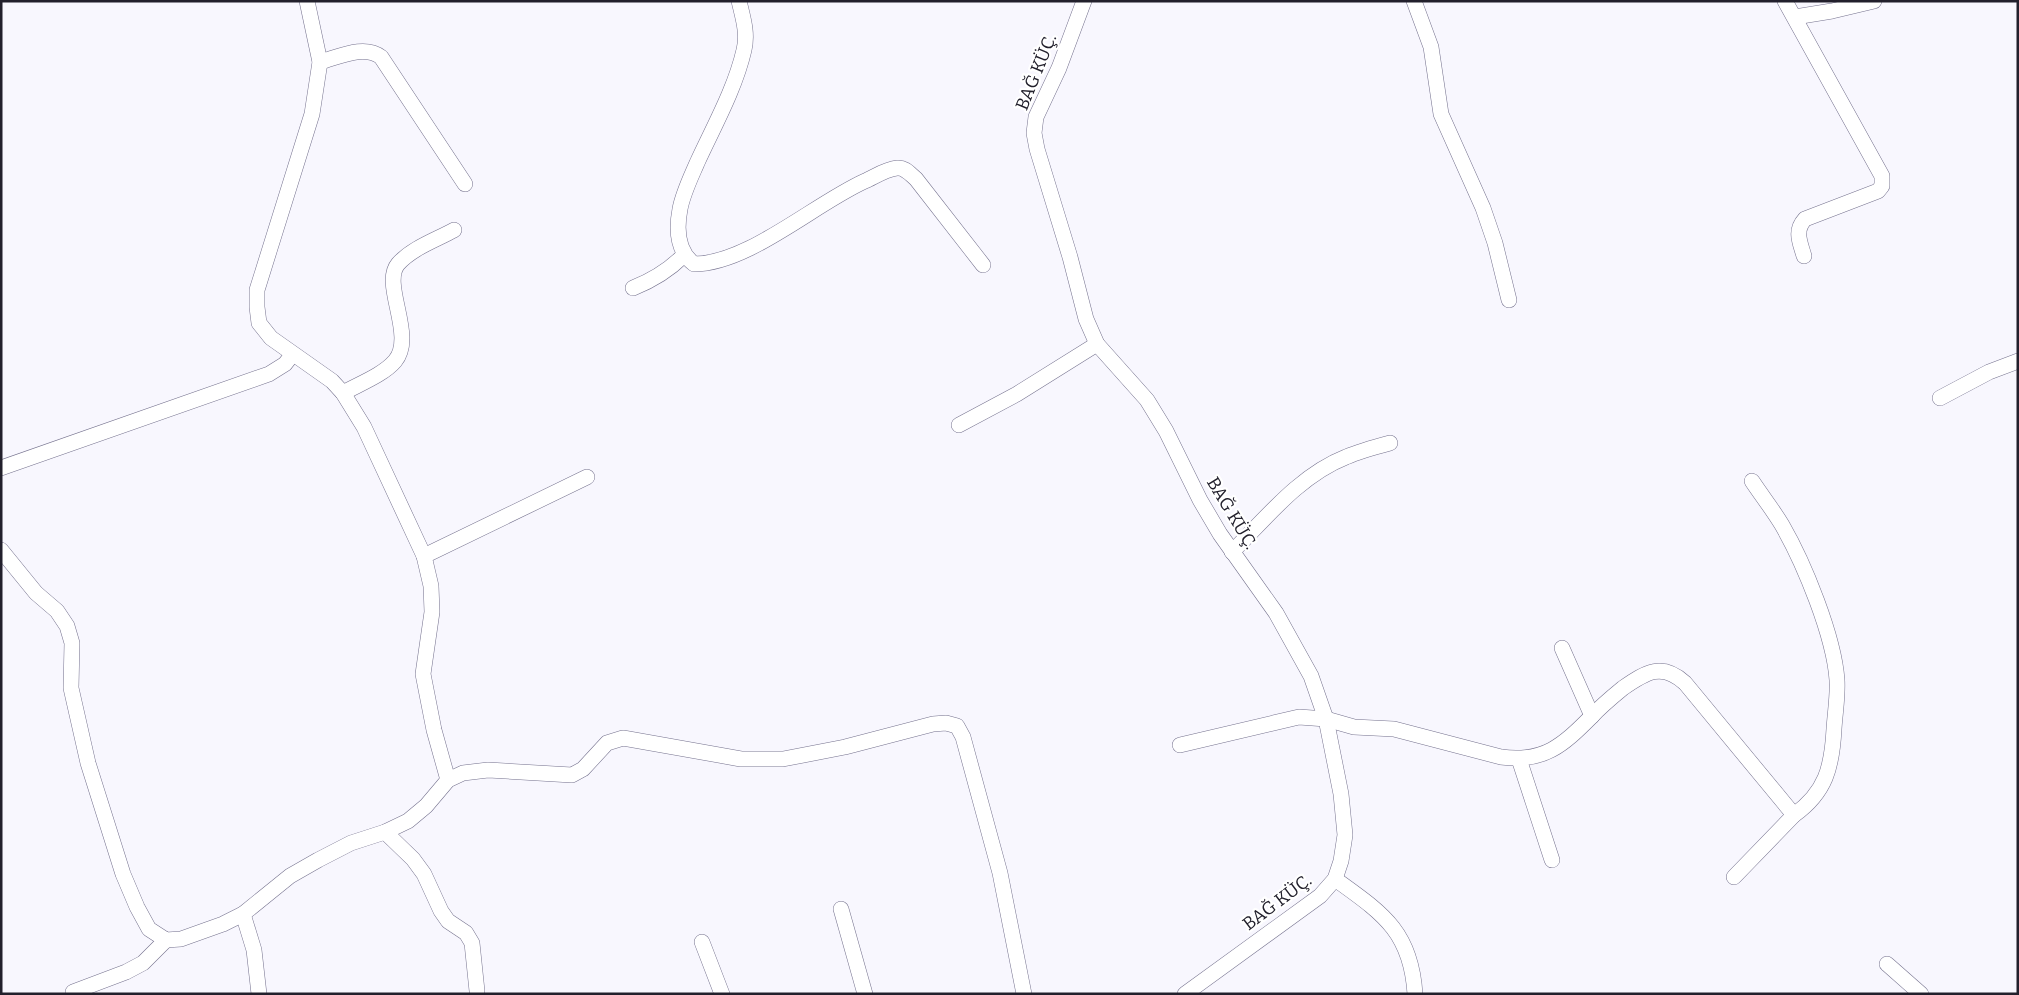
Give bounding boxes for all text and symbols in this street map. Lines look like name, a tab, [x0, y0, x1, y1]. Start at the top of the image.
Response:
street label: BAĞ KÜÇ.	[1011, 31, 1061, 113]
street label: BAĞ KÜÇ.	[1202, 473, 1262, 553]
street label: BAĞ KÜÇ.	[1238, 869, 1316, 935]

